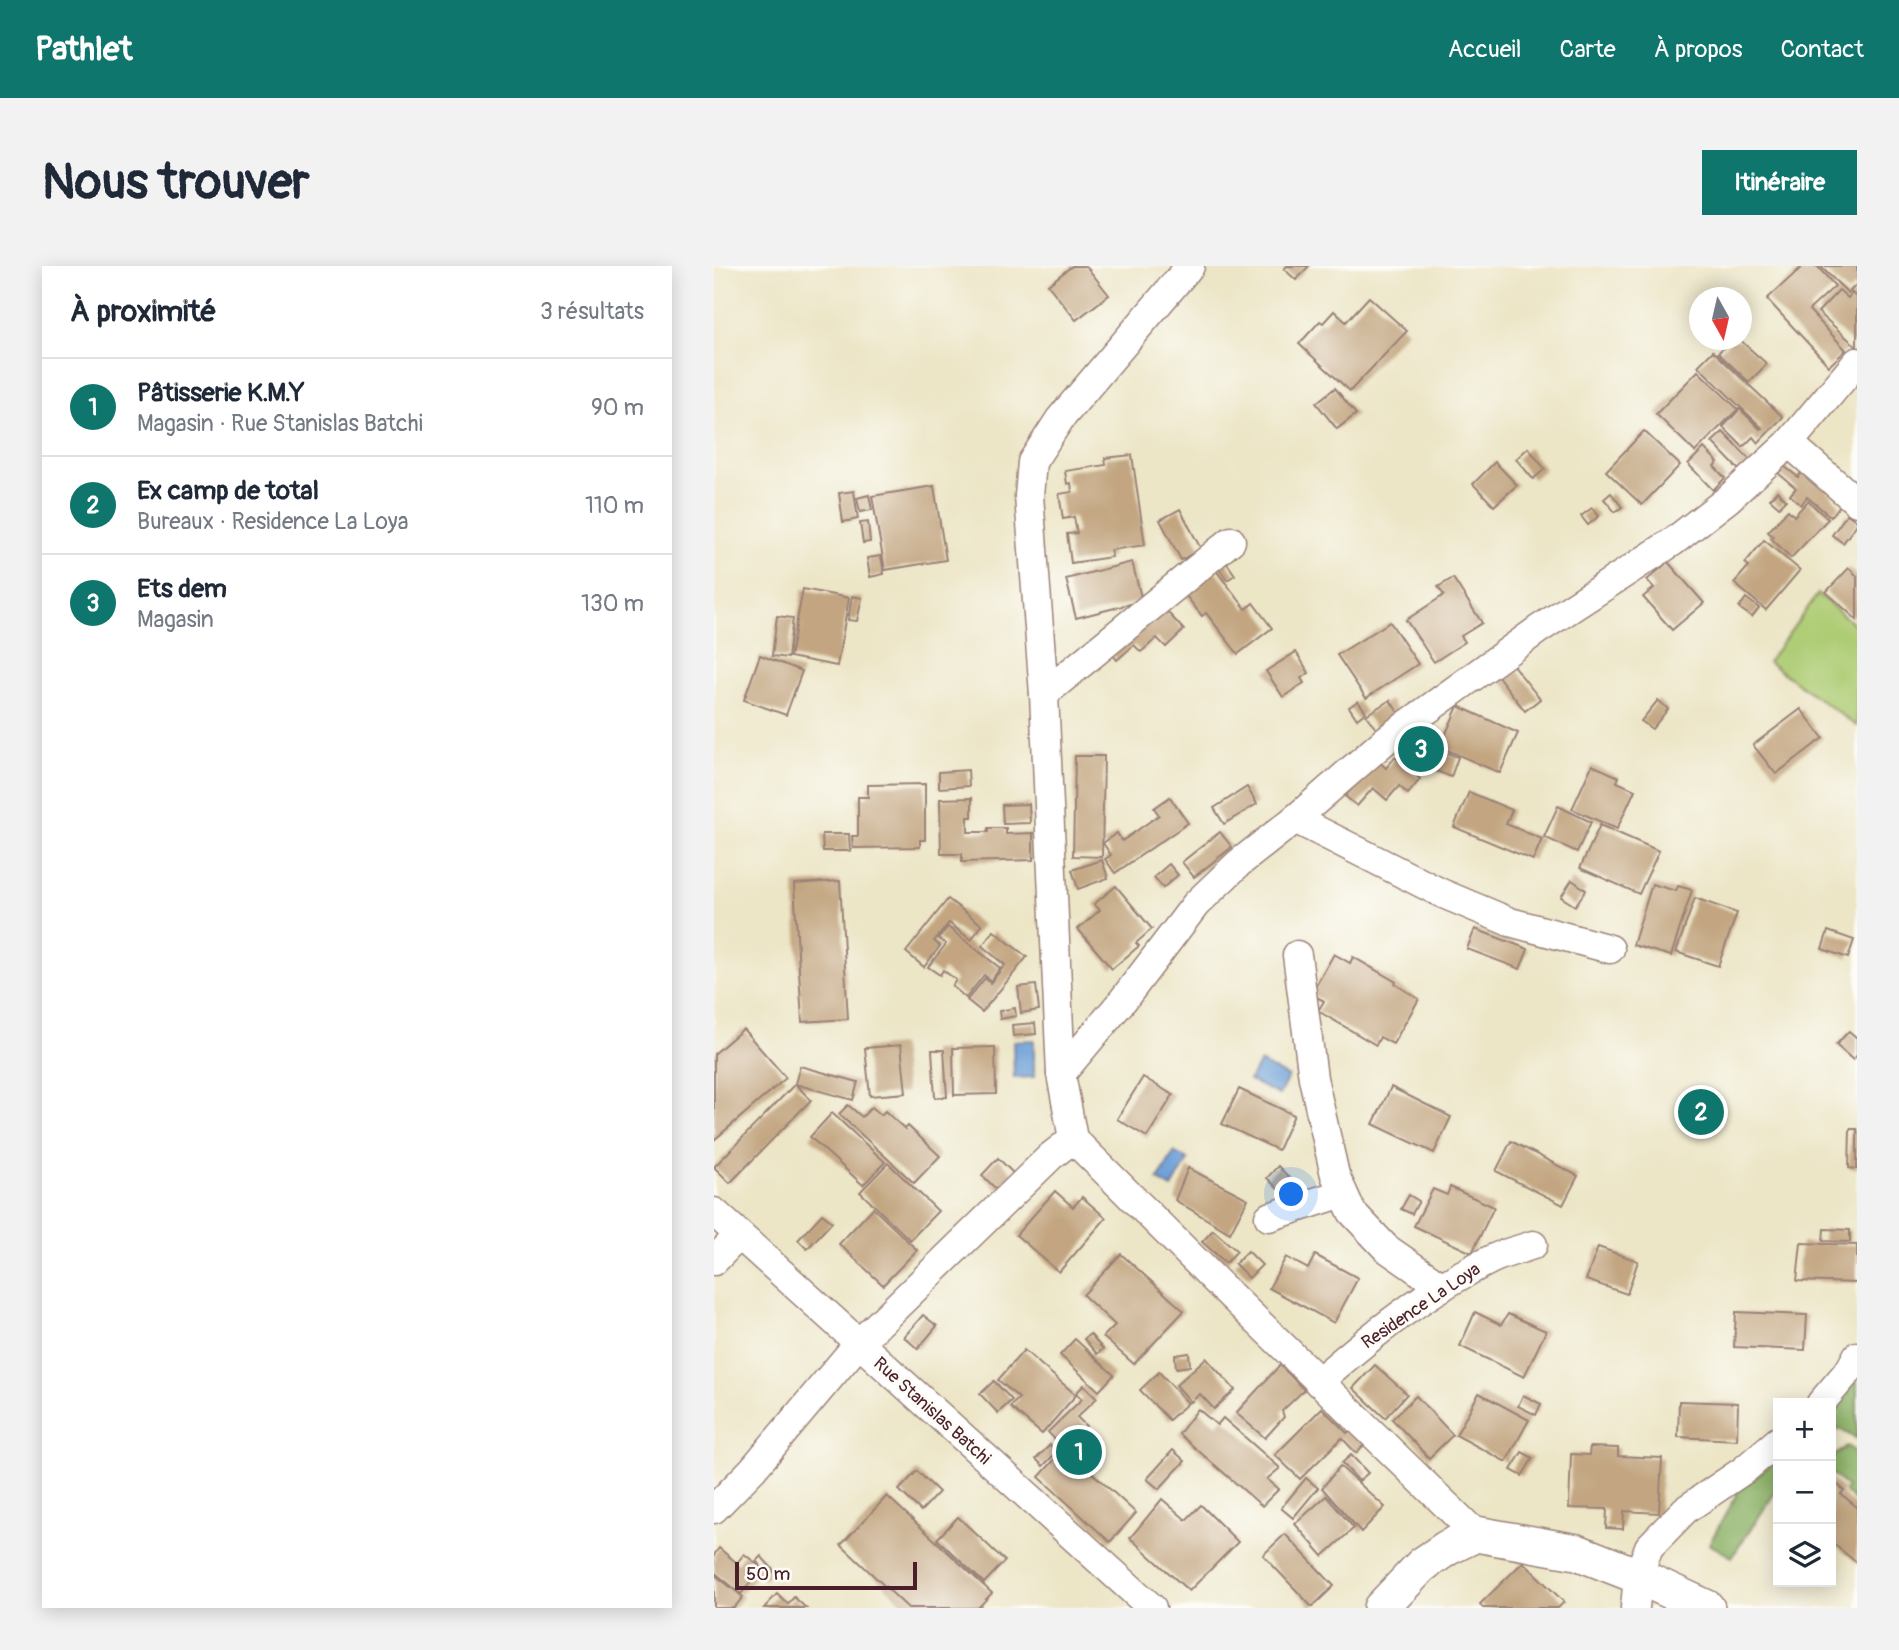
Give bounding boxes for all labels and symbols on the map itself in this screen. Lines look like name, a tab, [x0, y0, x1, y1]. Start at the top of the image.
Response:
north arrow	[1689, 287, 1752, 350]
pin: 3	[1398, 723, 1444, 775]
pin: 2	[1678, 1086, 1724, 1138]
your location	[1274, 1177, 1308, 1211]
street label: Residence La Loya	[1357, 1258, 1485, 1354]
street label: Rue Stanislas Batchi	[869, 1352, 995, 1470]
pin: 1	[1056, 1426, 1102, 1478]
scale bar	[735, 1559, 917, 1591]

